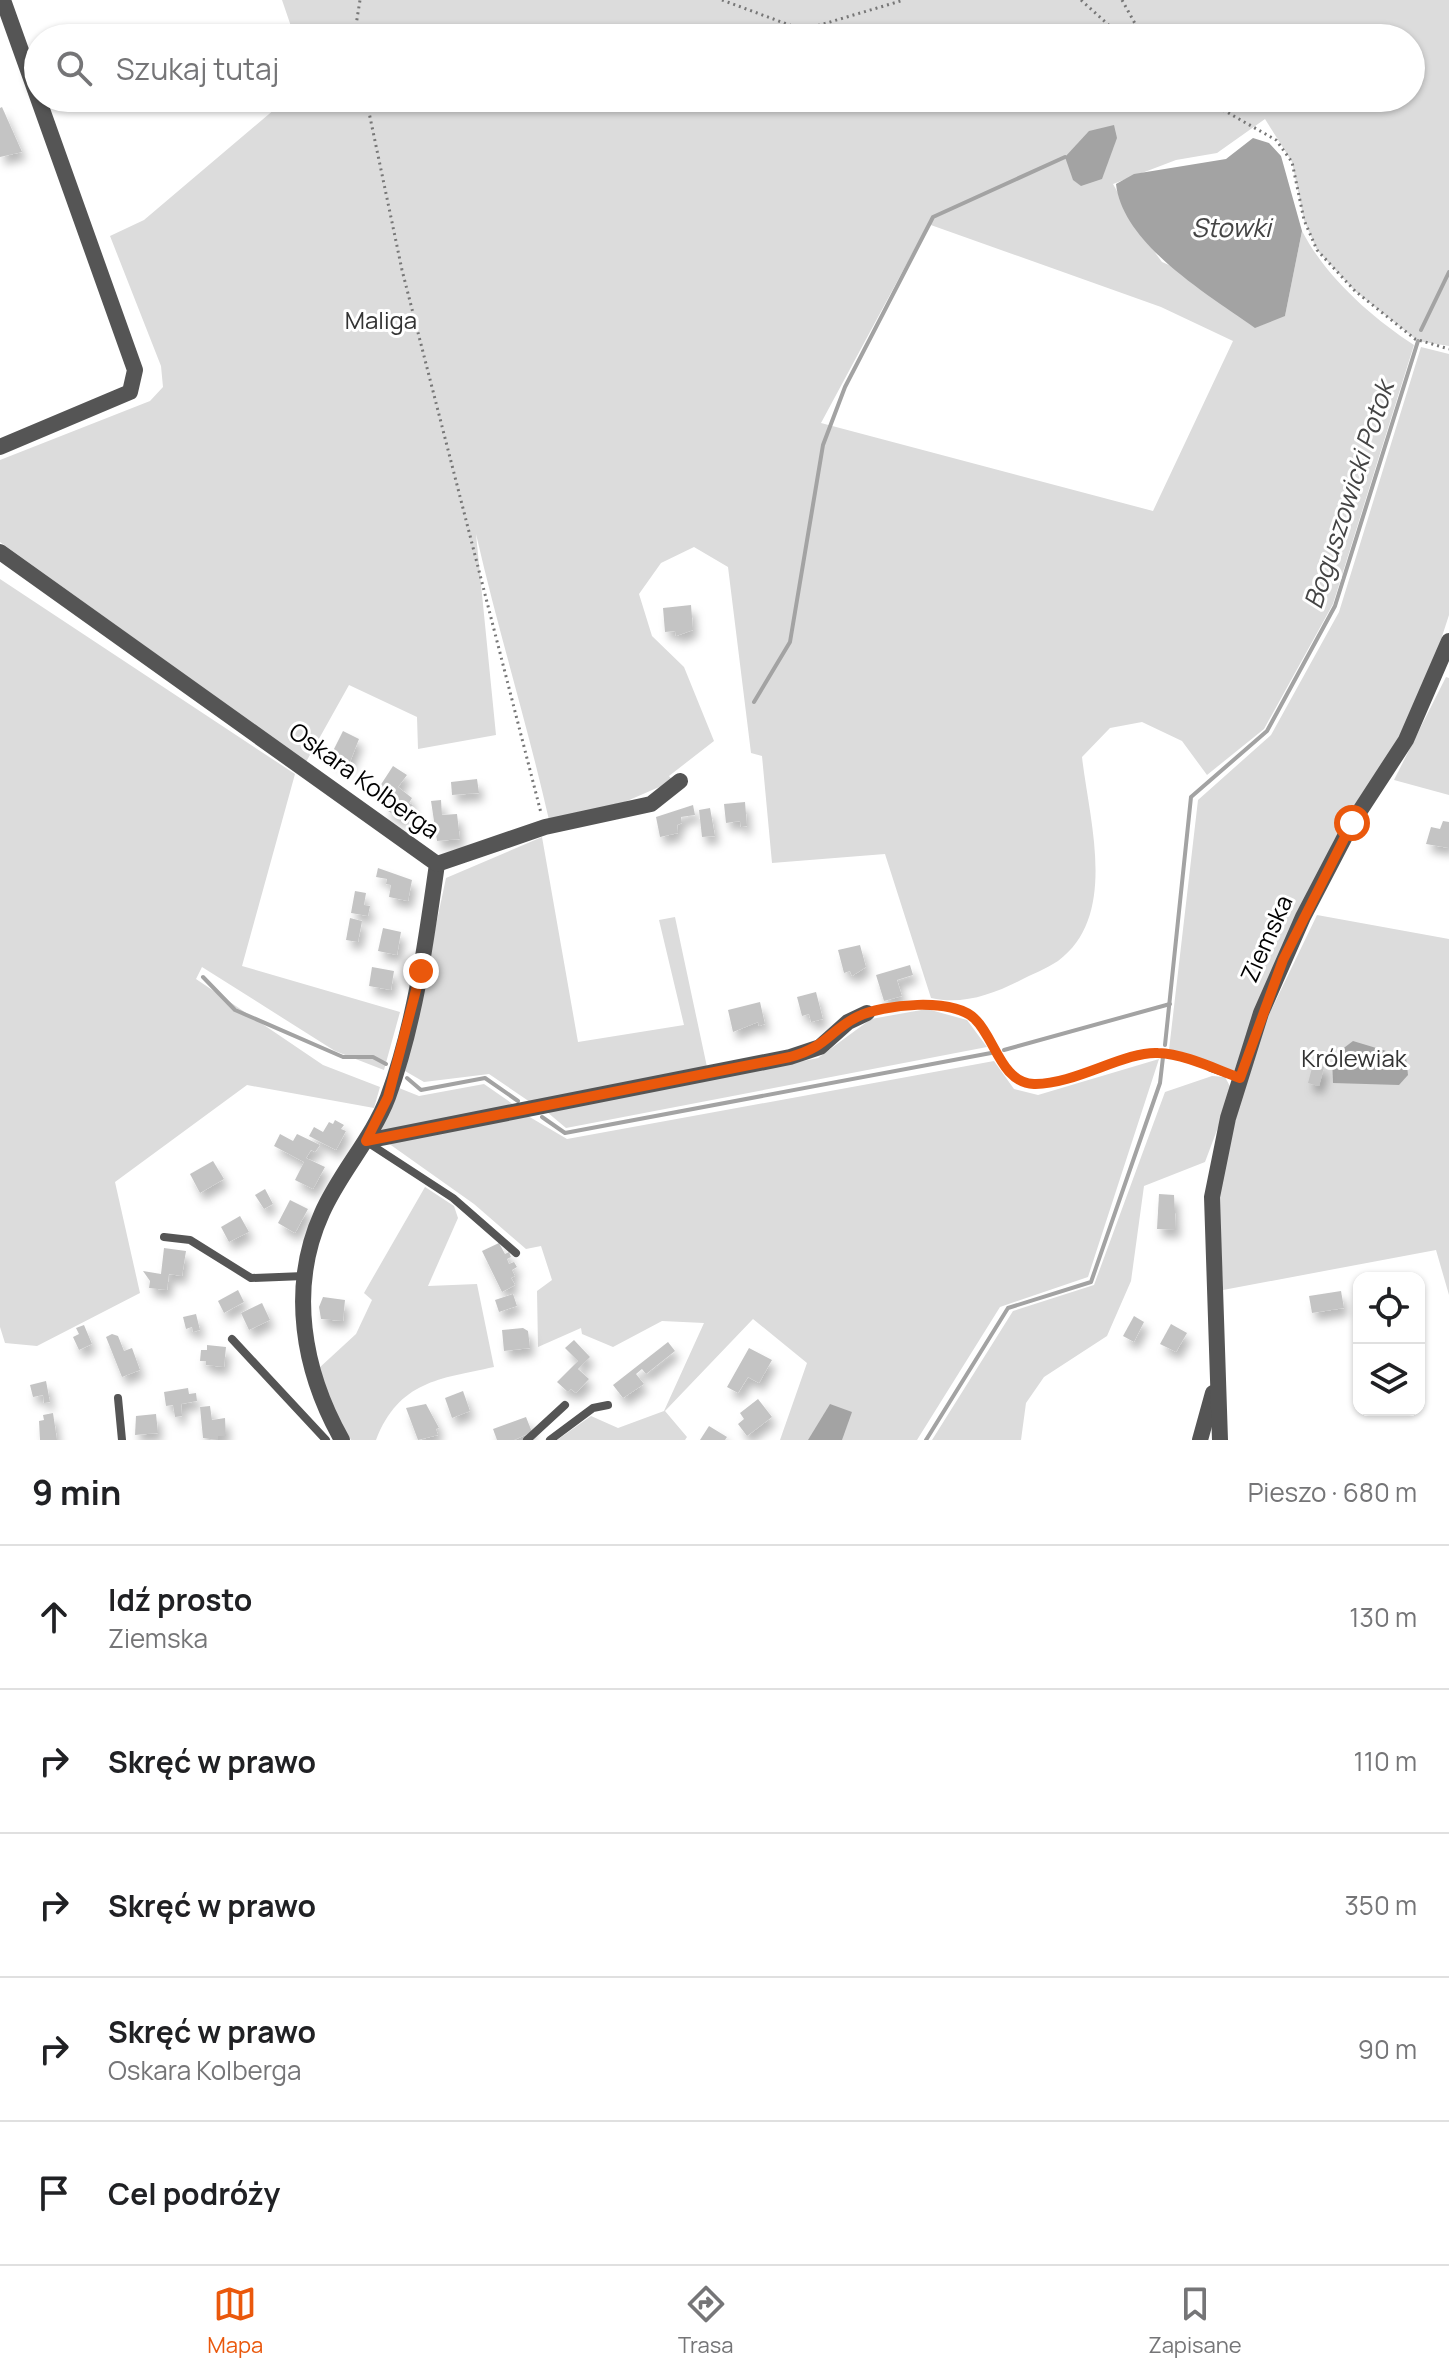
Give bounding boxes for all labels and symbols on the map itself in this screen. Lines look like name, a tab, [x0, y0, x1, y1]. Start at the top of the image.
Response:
water label: Stowki	[1191, 209, 1274, 245]
park label: Maliga	[345, 303, 417, 336]
water label: Boguszowicki Potok	[1294, 372, 1403, 613]
street label: Oskara Kolberga	[283, 714, 447, 846]
route start	[1334, 805, 1370, 841]
street label: Ziemska	[1232, 890, 1299, 987]
route end	[403, 953, 439, 989]
park label: Królewiak	[1301, 1041, 1408, 1074]

